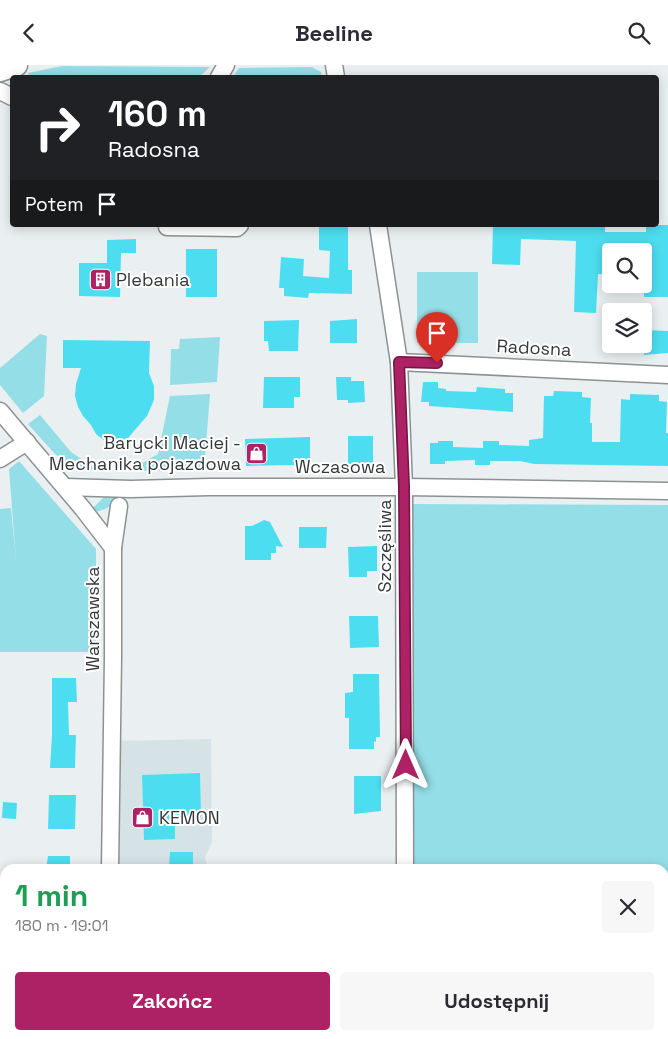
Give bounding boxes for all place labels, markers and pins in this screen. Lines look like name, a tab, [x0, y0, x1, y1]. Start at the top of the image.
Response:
building icon: Plebania	[88, 268, 112, 292]
place label: Plebania	[116, 268, 190, 291]
pin	[416, 312, 458, 363]
place label: Barycki Maciej - Mechanika pojazdowa	[49, 431, 241, 475]
shop icon: Barycki Maciej - Mechanika pojazdowa	[245, 441, 269, 465]
shop icon: KEMON	[131, 806, 155, 830]
place label: KEMON	[159, 806, 220, 829]

